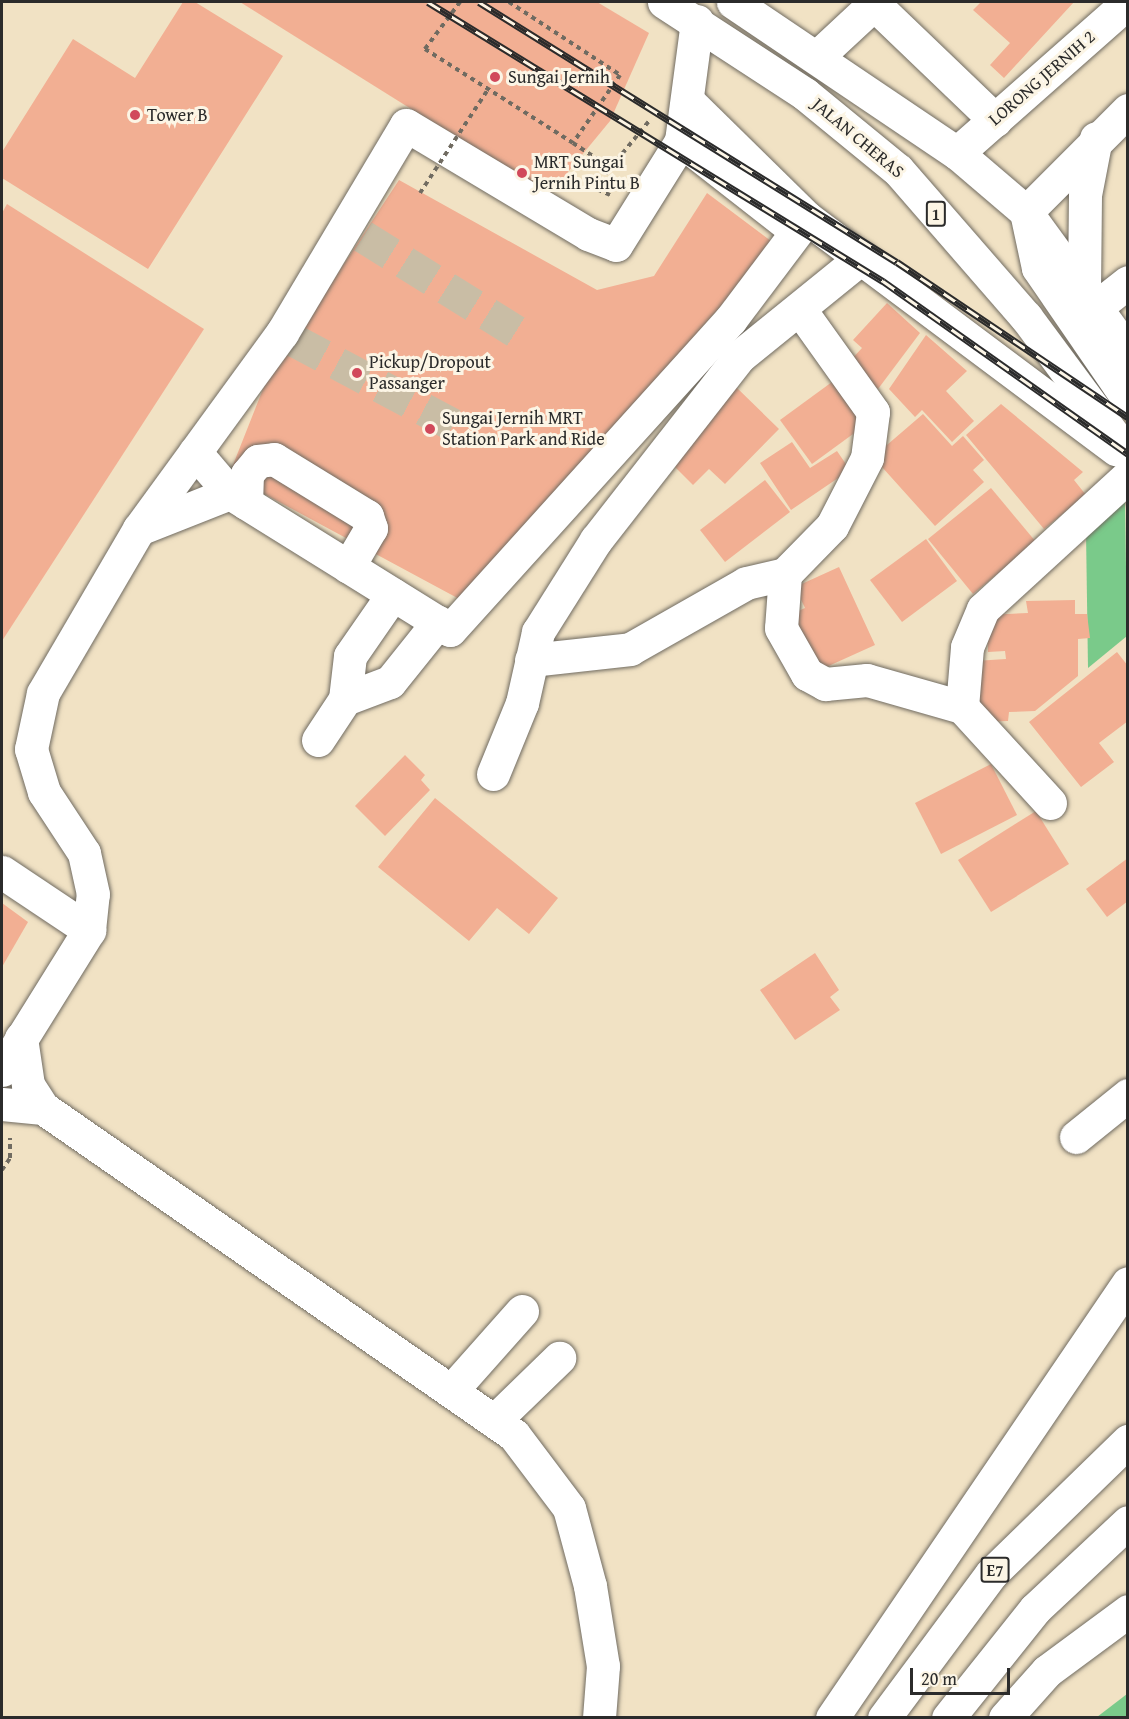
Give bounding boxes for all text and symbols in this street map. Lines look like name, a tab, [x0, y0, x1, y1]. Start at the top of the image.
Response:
street label: LORONG JERNIH 2	[984, 26, 1100, 130]
place label: Sungai Jernih	[508, 66, 610, 88]
marker: Sungai Jernih	[486, 68, 504, 86]
street label: JALAN CHERAS	[808, 93, 908, 183]
place label: Tower B	[147, 104, 208, 126]
marker: Tower B	[128, 108, 142, 122]
place label: MRT Sungai Jernih Pintu B	[534, 152, 640, 195]
marker: MRT Sungai Jernih Pintu B	[515, 166, 529, 180]
road number: 1	[926, 201, 946, 227]
place label: Pickup/Dropout Passanger	[369, 352, 491, 394]
marker: Pickup/Dropout Passanger	[350, 366, 364, 380]
place label: Sungai Jernih MRT Station Park and Ride	[442, 408, 605, 450]
marker: Sungai Jernih MRT Station Park and Ride	[423, 422, 437, 436]
road number: E7	[980, 1557, 1010, 1583]
scale bar	[913, 1656, 1014, 1694]
text: 20 m	[921, 1665, 957, 1692]

